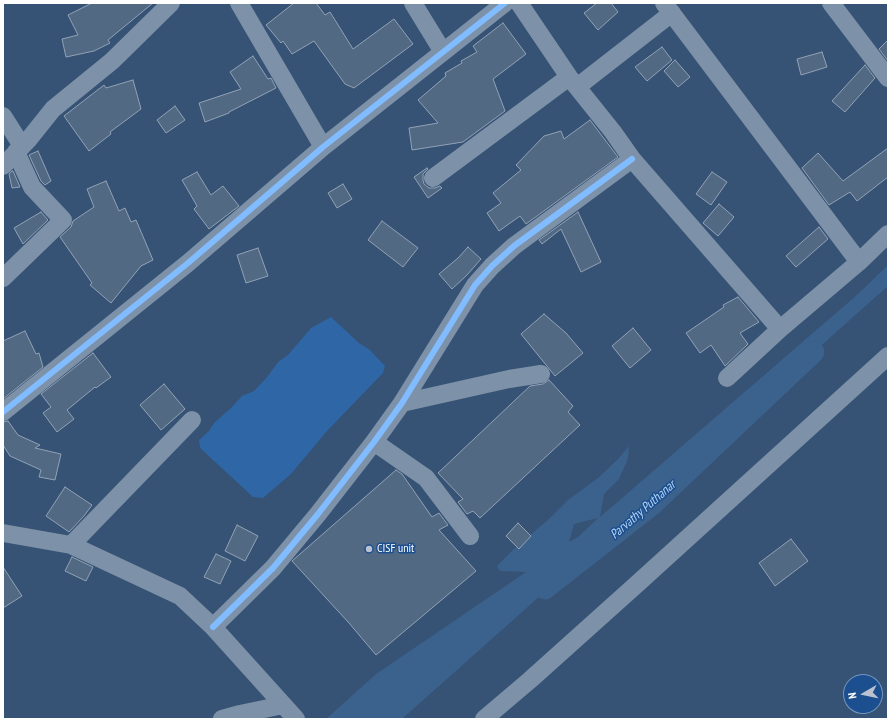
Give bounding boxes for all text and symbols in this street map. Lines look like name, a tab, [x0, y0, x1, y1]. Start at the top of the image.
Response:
water label: Parvathy Puthanar	[607, 477, 679, 543]
place label: CISF unit	[377, 542, 414, 556]
marker: CISF unit	[364, 544, 374, 554]
north arrow	[843, 674, 883, 714]
text: N	[845, 692, 860, 700]

